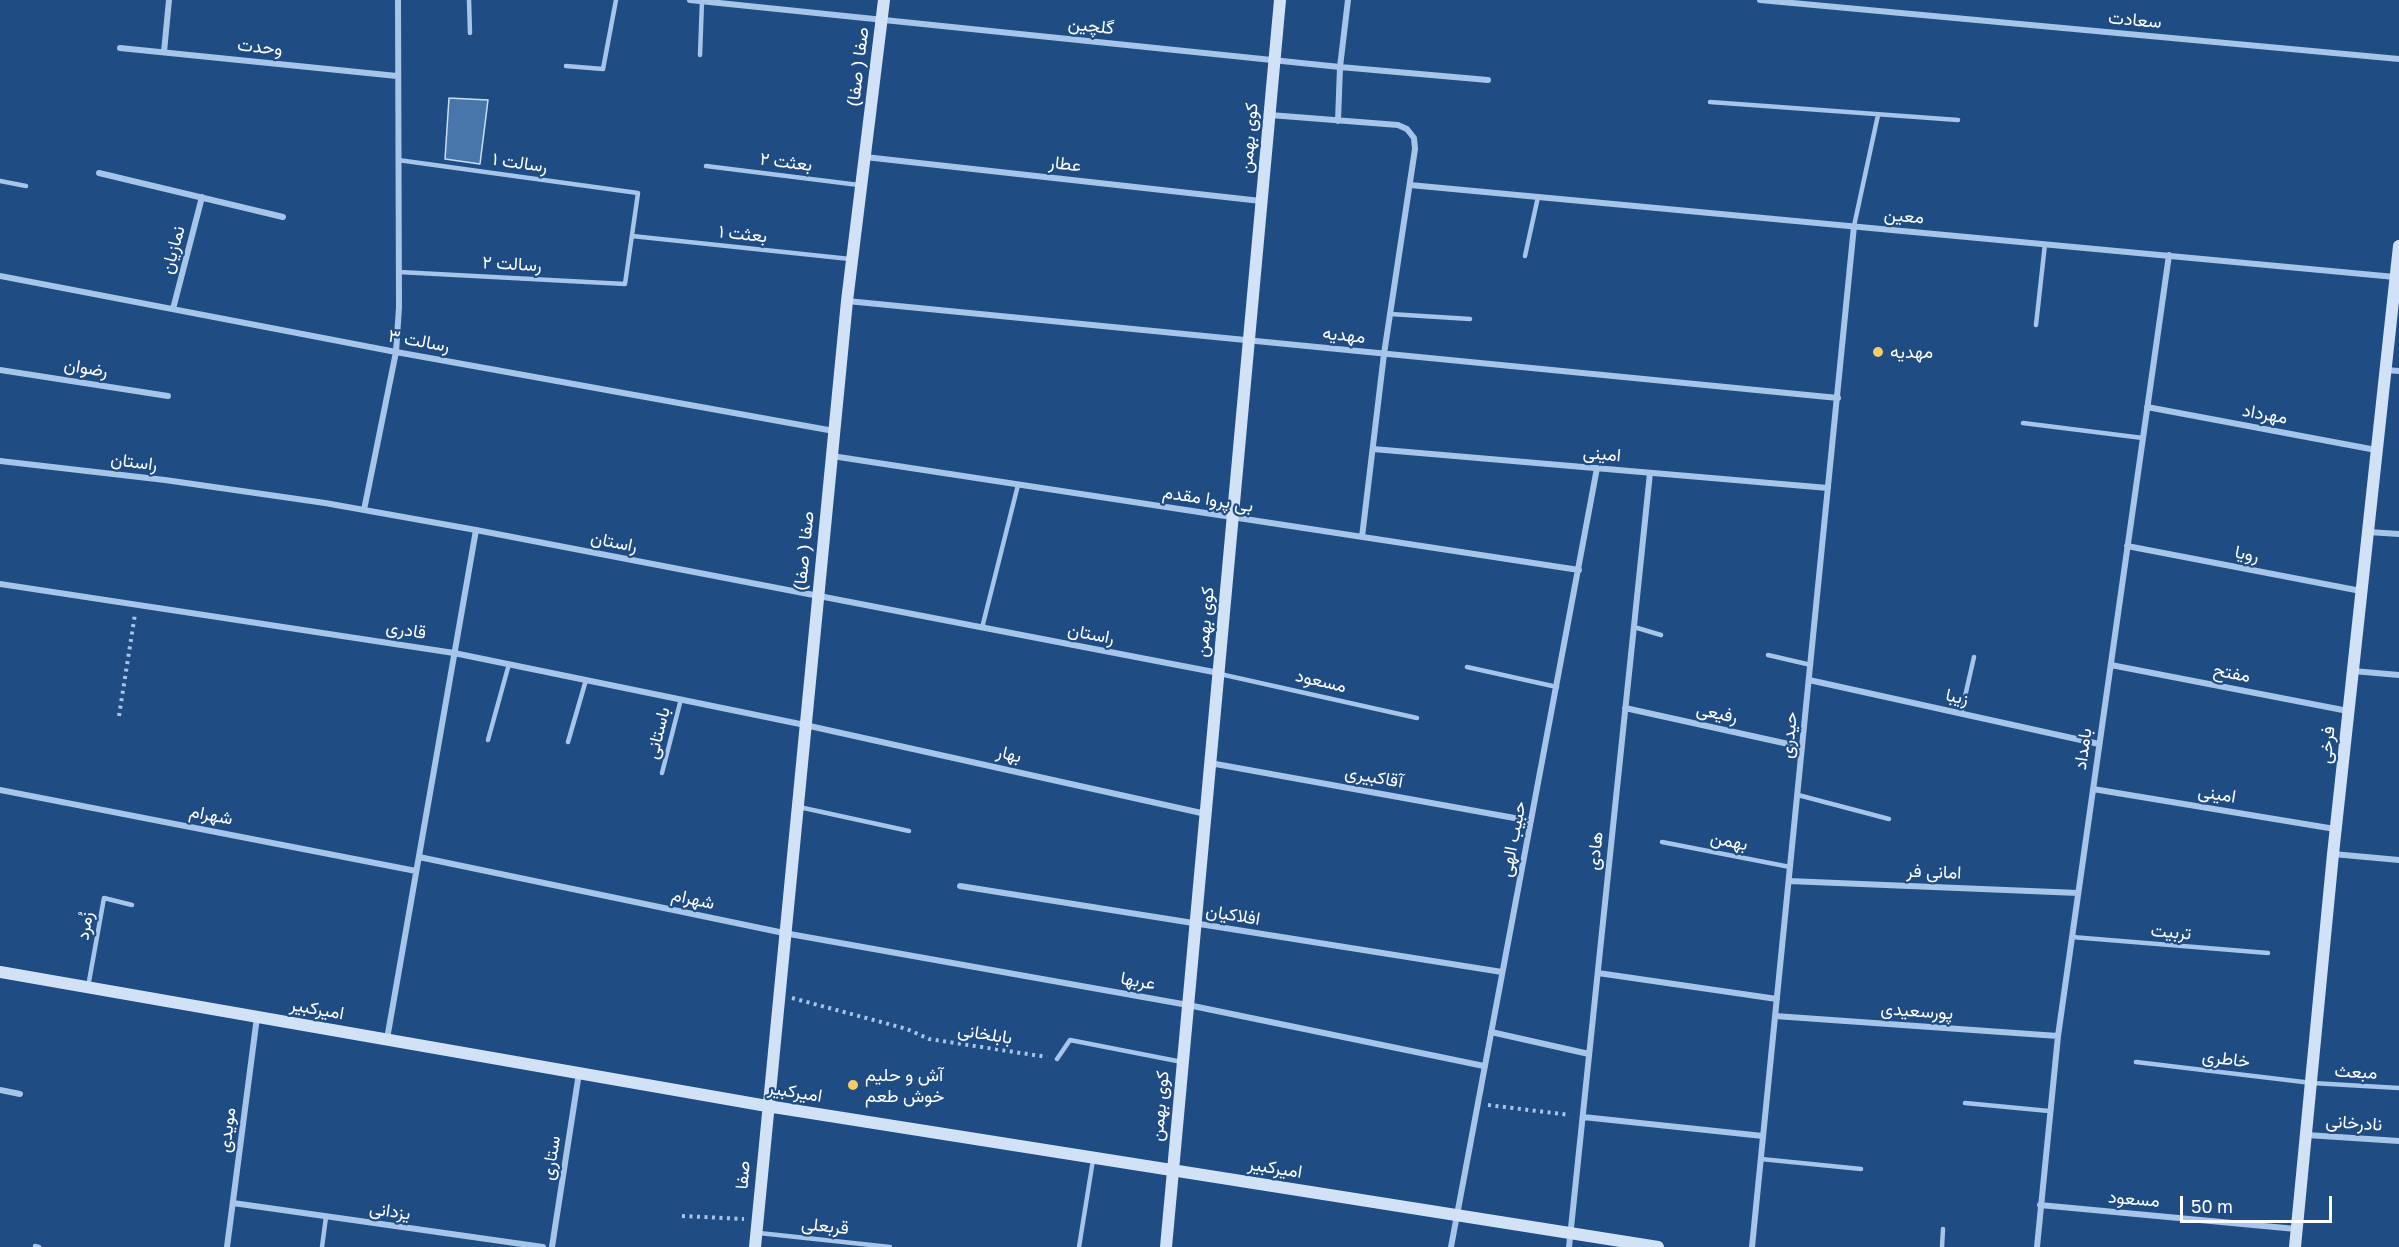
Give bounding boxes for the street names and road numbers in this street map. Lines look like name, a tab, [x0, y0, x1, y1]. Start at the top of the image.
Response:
street label: سعادت	[2107, 7, 2163, 33]
street label: گلچین	[1067, 13, 1115, 39]
street label: صفا ( صفا)	[842, 26, 874, 108]
street label: وحدت	[236, 34, 284, 60]
street label: کوی بهمن	[1235, 102, 1263, 174]
street label: رسالت ۱	[491, 148, 549, 178]
street label: بعثت ۲	[759, 148, 813, 176]
street label: عطار	[1048, 152, 1082, 176]
street label: معین	[1883, 203, 1925, 229]
street label: بعثت ۱	[718, 221, 768, 247]
street label: نمازیان	[156, 224, 190, 276]
street label: رسالت ۲	[482, 252, 542, 276]
street label: مهدیه	[1321, 322, 1367, 348]
street label: رسالت ۳	[387, 325, 451, 357]
street label: رضوان	[62, 354, 110, 382]
street label: مهرداد	[2241, 399, 2289, 429]
street label: امینی	[1582, 442, 1622, 466]
street label: راستان	[109, 448, 159, 476]
street label: بی پروا مقدم	[1161, 481, 1255, 517]
street label: صفا ( صفا)	[789, 510, 819, 592]
street label: راستان	[589, 527, 639, 557]
street label: رویا	[2233, 541, 2261, 567]
street label: کوی بهمن	[1191, 586, 1219, 658]
street label: قادری	[384, 616, 428, 644]
street label: راستان	[1066, 619, 1116, 649]
street label: مفتح	[2212, 659, 2252, 687]
street label: مسعود	[1293, 665, 1349, 697]
street label: زیبا	[1944, 684, 1970, 710]
street label: رفیعی	[1694, 698, 1740, 728]
street label: باستانی	[641, 705, 675, 761]
street label: حیدری	[1776, 710, 1802, 760]
street label: فرخی	[2314, 725, 2340, 765]
street label: بامداد	[2069, 727, 2097, 771]
street label: بهار	[994, 741, 1024, 767]
street label: آقاکبیری	[1343, 761, 1405, 793]
street label: امینی	[2197, 780, 2237, 808]
street label: حبیب الهی	[1495, 799, 1531, 879]
street label: شهرام	[187, 800, 235, 830]
street label: بهمن	[1708, 827, 1750, 855]
street label: هادی	[1582, 831, 1608, 871]
street label: امانی فر	[1906, 860, 1962, 884]
street label: شهرام	[669, 884, 717, 914]
street label: افلاکیان	[1204, 900, 1262, 930]
street label: زُمرد	[72, 910, 98, 942]
street label: تربیت	[2150, 919, 2192, 945]
street label: عربها	[1119, 967, 1157, 995]
street label: امیرکبیر	[288, 994, 346, 1024]
street label: پورسعیدی	[1880, 998, 1954, 1024]
street label: بابلخانی	[956, 1019, 1014, 1049]
street label: خاطری	[2201, 1045, 2251, 1073]
street label: مبعث	[2334, 1060, 2378, 1084]
street label: کوی بهمن	[1146, 1070, 1174, 1142]
street label: امیرکبیر	[766, 1077, 824, 1107]
street label: مویدی	[214, 1106, 240, 1154]
street label: نادرخانی	[2325, 1110, 2383, 1136]
street label: ستاری	[537, 1134, 565, 1182]
street label: امیرکبیر	[1246, 1153, 1304, 1183]
street label: صفا	[731, 1160, 755, 1190]
street label: مسعود	[2107, 1186, 2161, 1212]
street label: یزدانی	[368, 1197, 412, 1225]
street label: قربعلی	[800, 1213, 850, 1239]

